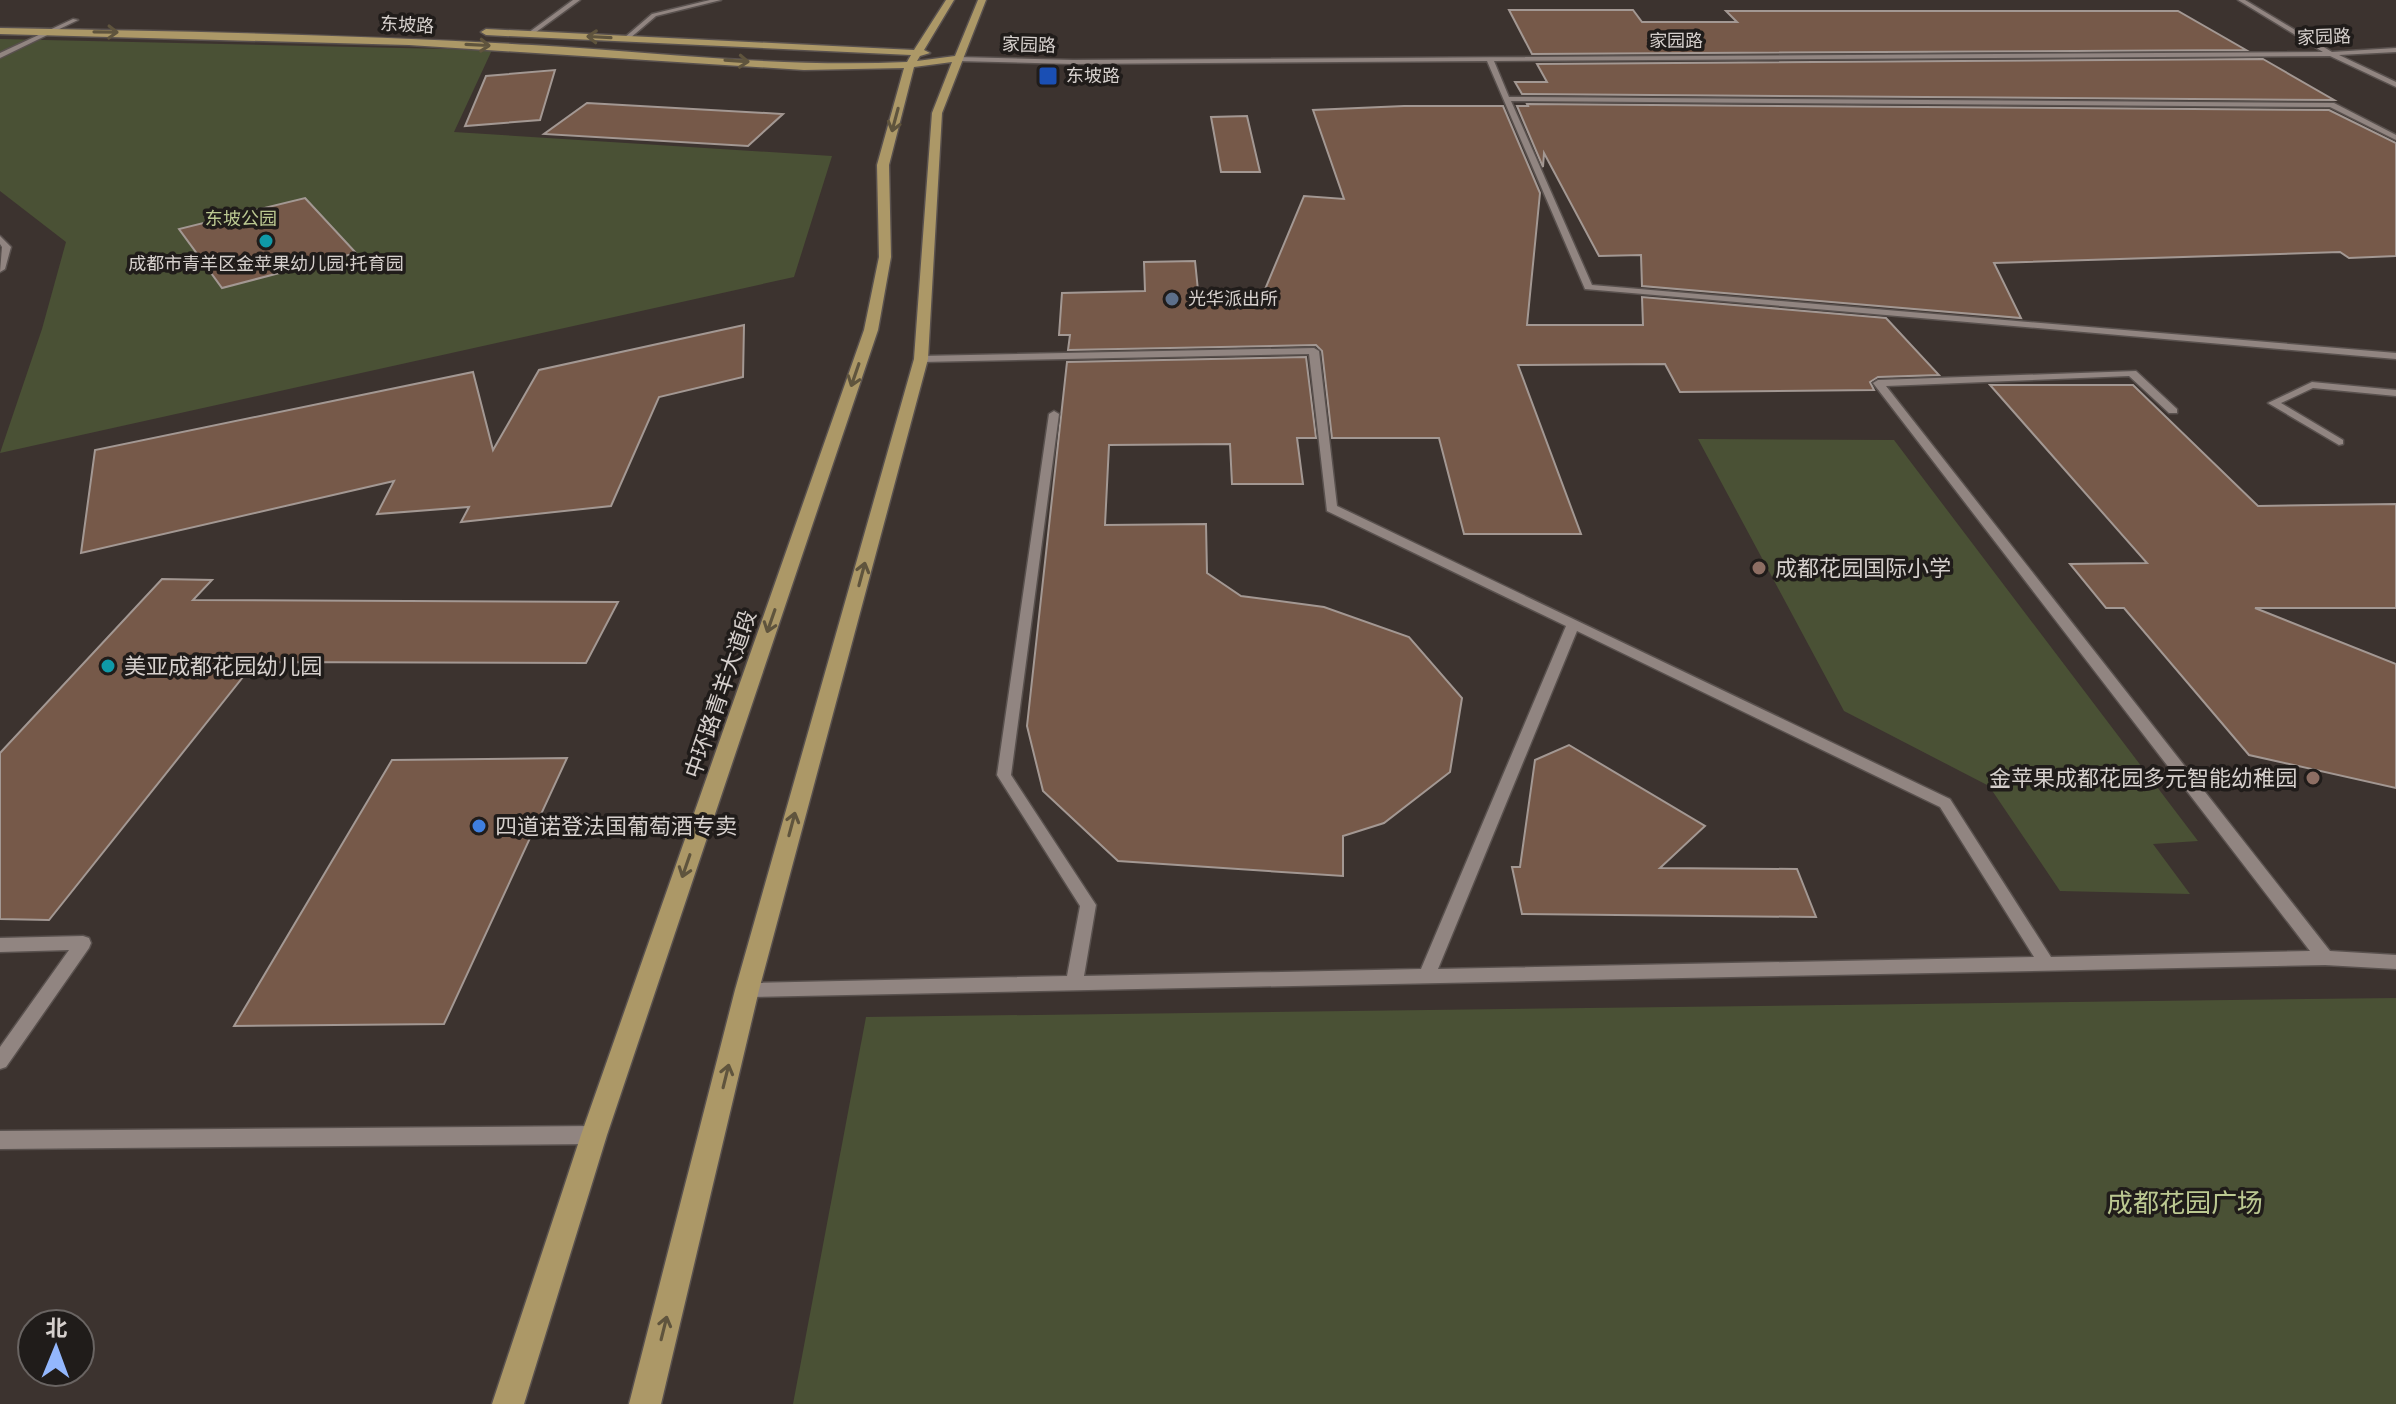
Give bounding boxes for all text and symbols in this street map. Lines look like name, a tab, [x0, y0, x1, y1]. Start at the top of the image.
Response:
street label: 东坡路	[380, 12, 435, 36]
street label: 家园路	[2297, 24, 2351, 48]
one-way arrow	[92, 25, 119, 40]
street label: 家园路	[1649, 29, 1703, 51]
one-way arrow	[586, 30, 613, 45]
street label: 家园路	[1002, 32, 1056, 56]
one-way arrow	[464, 38, 491, 53]
one-way arrow	[723, 54, 750, 69]
place label: 东坡路	[1066, 64, 1120, 86]
marker: 东坡路	[1037, 65, 1059, 87]
one-way arrow	[886, 107, 901, 133]
park label: 东坡公园	[205, 207, 277, 229]
marker: 成都市青羊区金苹果幼儿园·托育园	[257, 232, 275, 250]
place label: 成都市青羊区金苹果幼儿园·托育园	[128, 252, 404, 274]
place label: 光华派出所	[1188, 287, 1278, 309]
marker: 光华派出所	[1163, 290, 1181, 308]
one-way arrow	[847, 362, 862, 387]
place label: 成都花园国际小学	[1775, 554, 1951, 581]
marker: 成都花园国际小学	[1750, 559, 1768, 577]
one-way arrow	[855, 561, 870, 587]
street label: 中环路青羊大道段	[678, 606, 761, 781]
one-way arrow	[762, 608, 777, 633]
place label: 美亚成都花园幼儿园	[124, 652, 322, 679]
marker: 美亚成都花园幼儿园	[99, 657, 117, 675]
place label: 金苹果成都花园多元智能幼稚园	[1989, 764, 2297, 791]
marker: 金苹果成都花园多元智能幼稚园	[2304, 769, 2322, 787]
place label: 四道诺登法国葡萄酒专卖	[495, 812, 737, 839]
one-way arrow	[786, 812, 801, 838]
marker: 四道诺登法国葡萄酒专卖	[470, 817, 488, 835]
one-way arrow	[677, 854, 692, 879]
one-way arrow	[719, 1063, 734, 1089]
park label: 成都花园广场	[2107, 1187, 2263, 1218]
north arrow	[16, 1308, 96, 1388]
text: 北	[45, 1314, 68, 1341]
one-way arrow	[657, 1316, 672, 1342]

